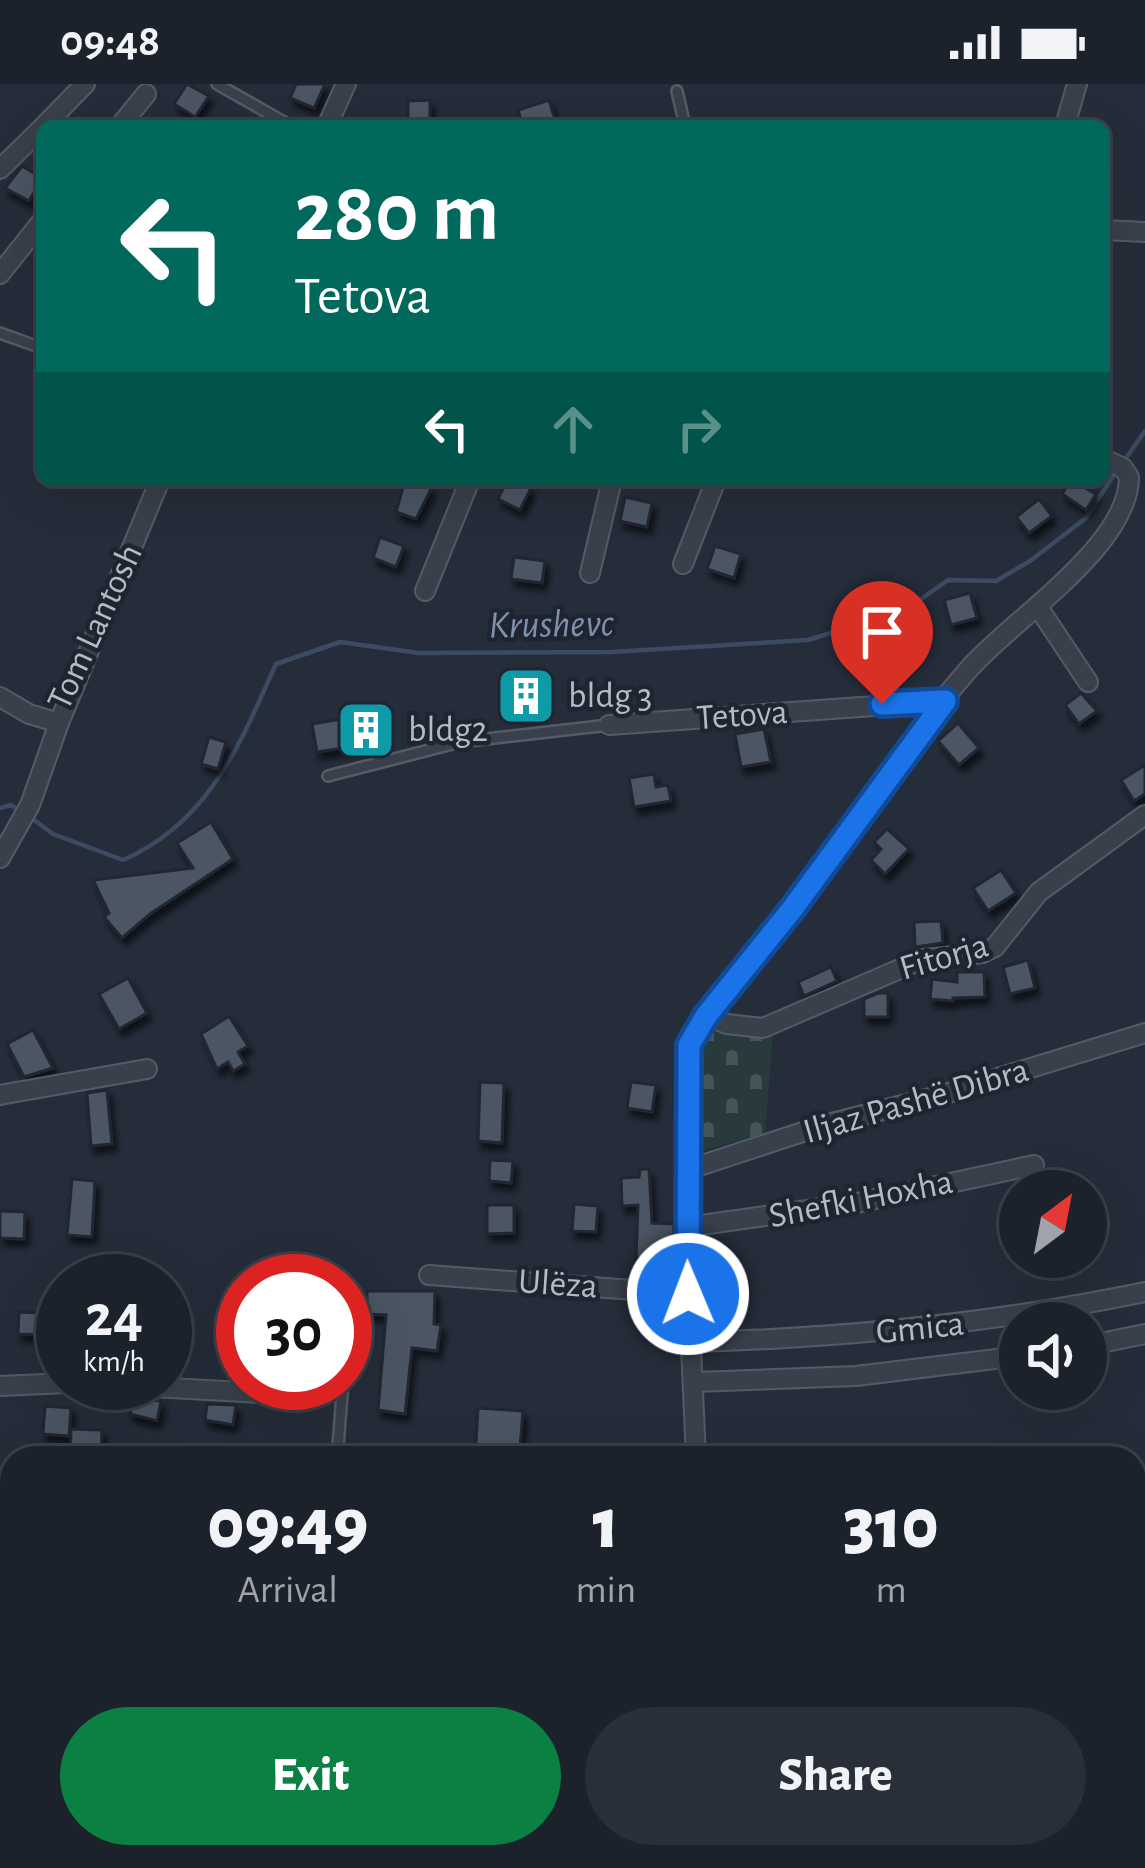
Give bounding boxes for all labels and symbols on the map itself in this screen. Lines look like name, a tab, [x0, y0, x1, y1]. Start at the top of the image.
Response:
street label: Tom Lantosh	[41, 539, 149, 715]
pin	[831, 581, 933, 704]
water label: Krushevc	[488, 604, 615, 646]
building icon: bldg 3	[495, 665, 557, 727]
place label: bldg 3	[568, 678, 652, 714]
street label: Tetova	[695, 694, 789, 736]
building icon: bldg2	[335, 699, 397, 761]
place label: bldg2	[408, 712, 488, 748]
street label: Fitorja	[896, 927, 992, 987]
street label: Iljaz Pashë Dibra	[799, 1052, 1033, 1150]
street label: Shefki Hoxha	[766, 1164, 956, 1234]
north arrow	[999, 1170, 1107, 1278]
position arrow	[625, 1231, 751, 1357]
speed limit sign: 30	[216, 1254, 372, 1410]
street label: Ulëza	[517, 1263, 599, 1305]
street label: Gmica	[874, 1305, 966, 1351]

